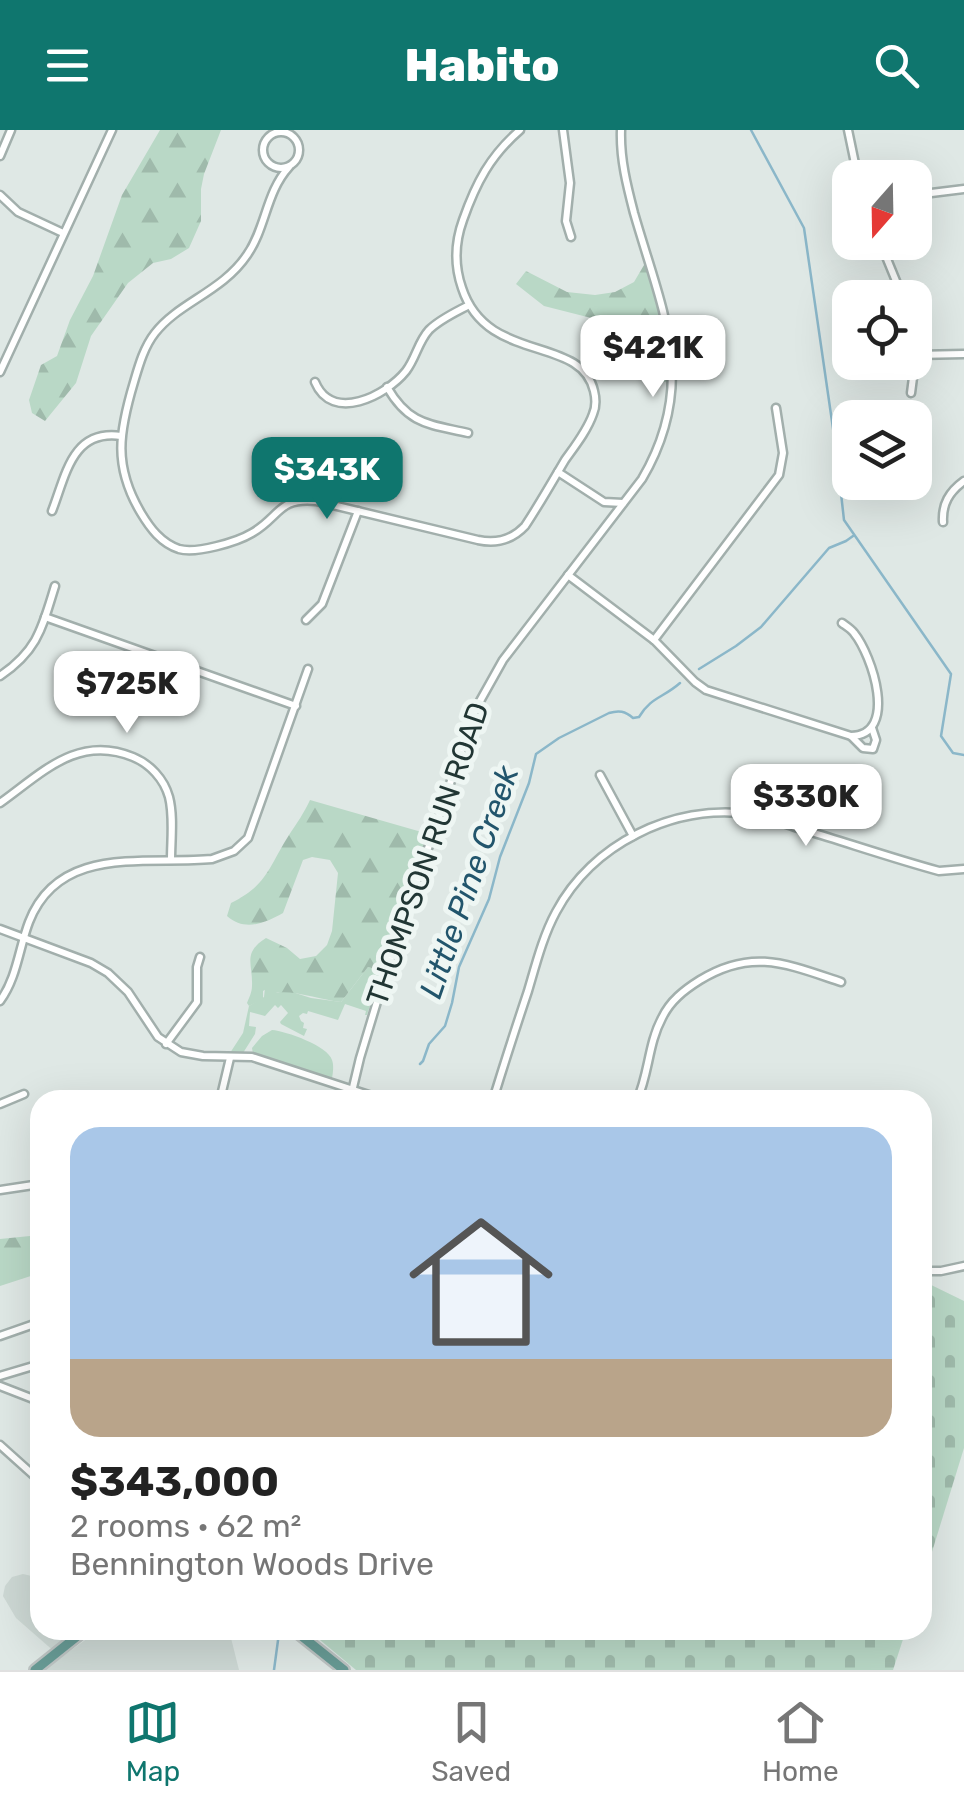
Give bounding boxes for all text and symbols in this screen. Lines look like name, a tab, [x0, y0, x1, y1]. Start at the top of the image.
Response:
icon: menu	[40, 38, 95, 93]
icon: search	[869, 38, 924, 93]
text: Habito	[405, 39, 559, 92]
north arrow	[832, 160, 932, 260]
map controls	[832, 160, 932, 500]
button: locate	[832, 280, 932, 380]
pin: $421K	[583, 315, 723, 400]
text: $421K	[602, 328, 704, 366]
button: layers	[832, 400, 932, 500]
pin: $343K	[257, 437, 397, 522]
text: $343K	[274, 450, 380, 488]
pin: $725K	[57, 651, 197, 736]
text: $725K	[76, 664, 178, 702]
street label: THOMPSON RUN ROAD	[359, 698, 497, 1010]
water label: Little Pine Creek	[411, 761, 527, 1003]
pin: $330K	[736, 764, 876, 849]
text: $330K	[753, 777, 859, 815]
icon: home	[391, 1192, 571, 1372]
text: $343,000	[70, 1457, 279, 1507]
text: 2 rooms · 62 m²	[70, 1507, 302, 1545]
text: Bennington Woods Drive	[70, 1545, 434, 1583]
tab: Map	[125, 1695, 180, 1788]
tab: Saved	[431, 1695, 511, 1788]
tab: Home	[762, 1695, 839, 1788]

